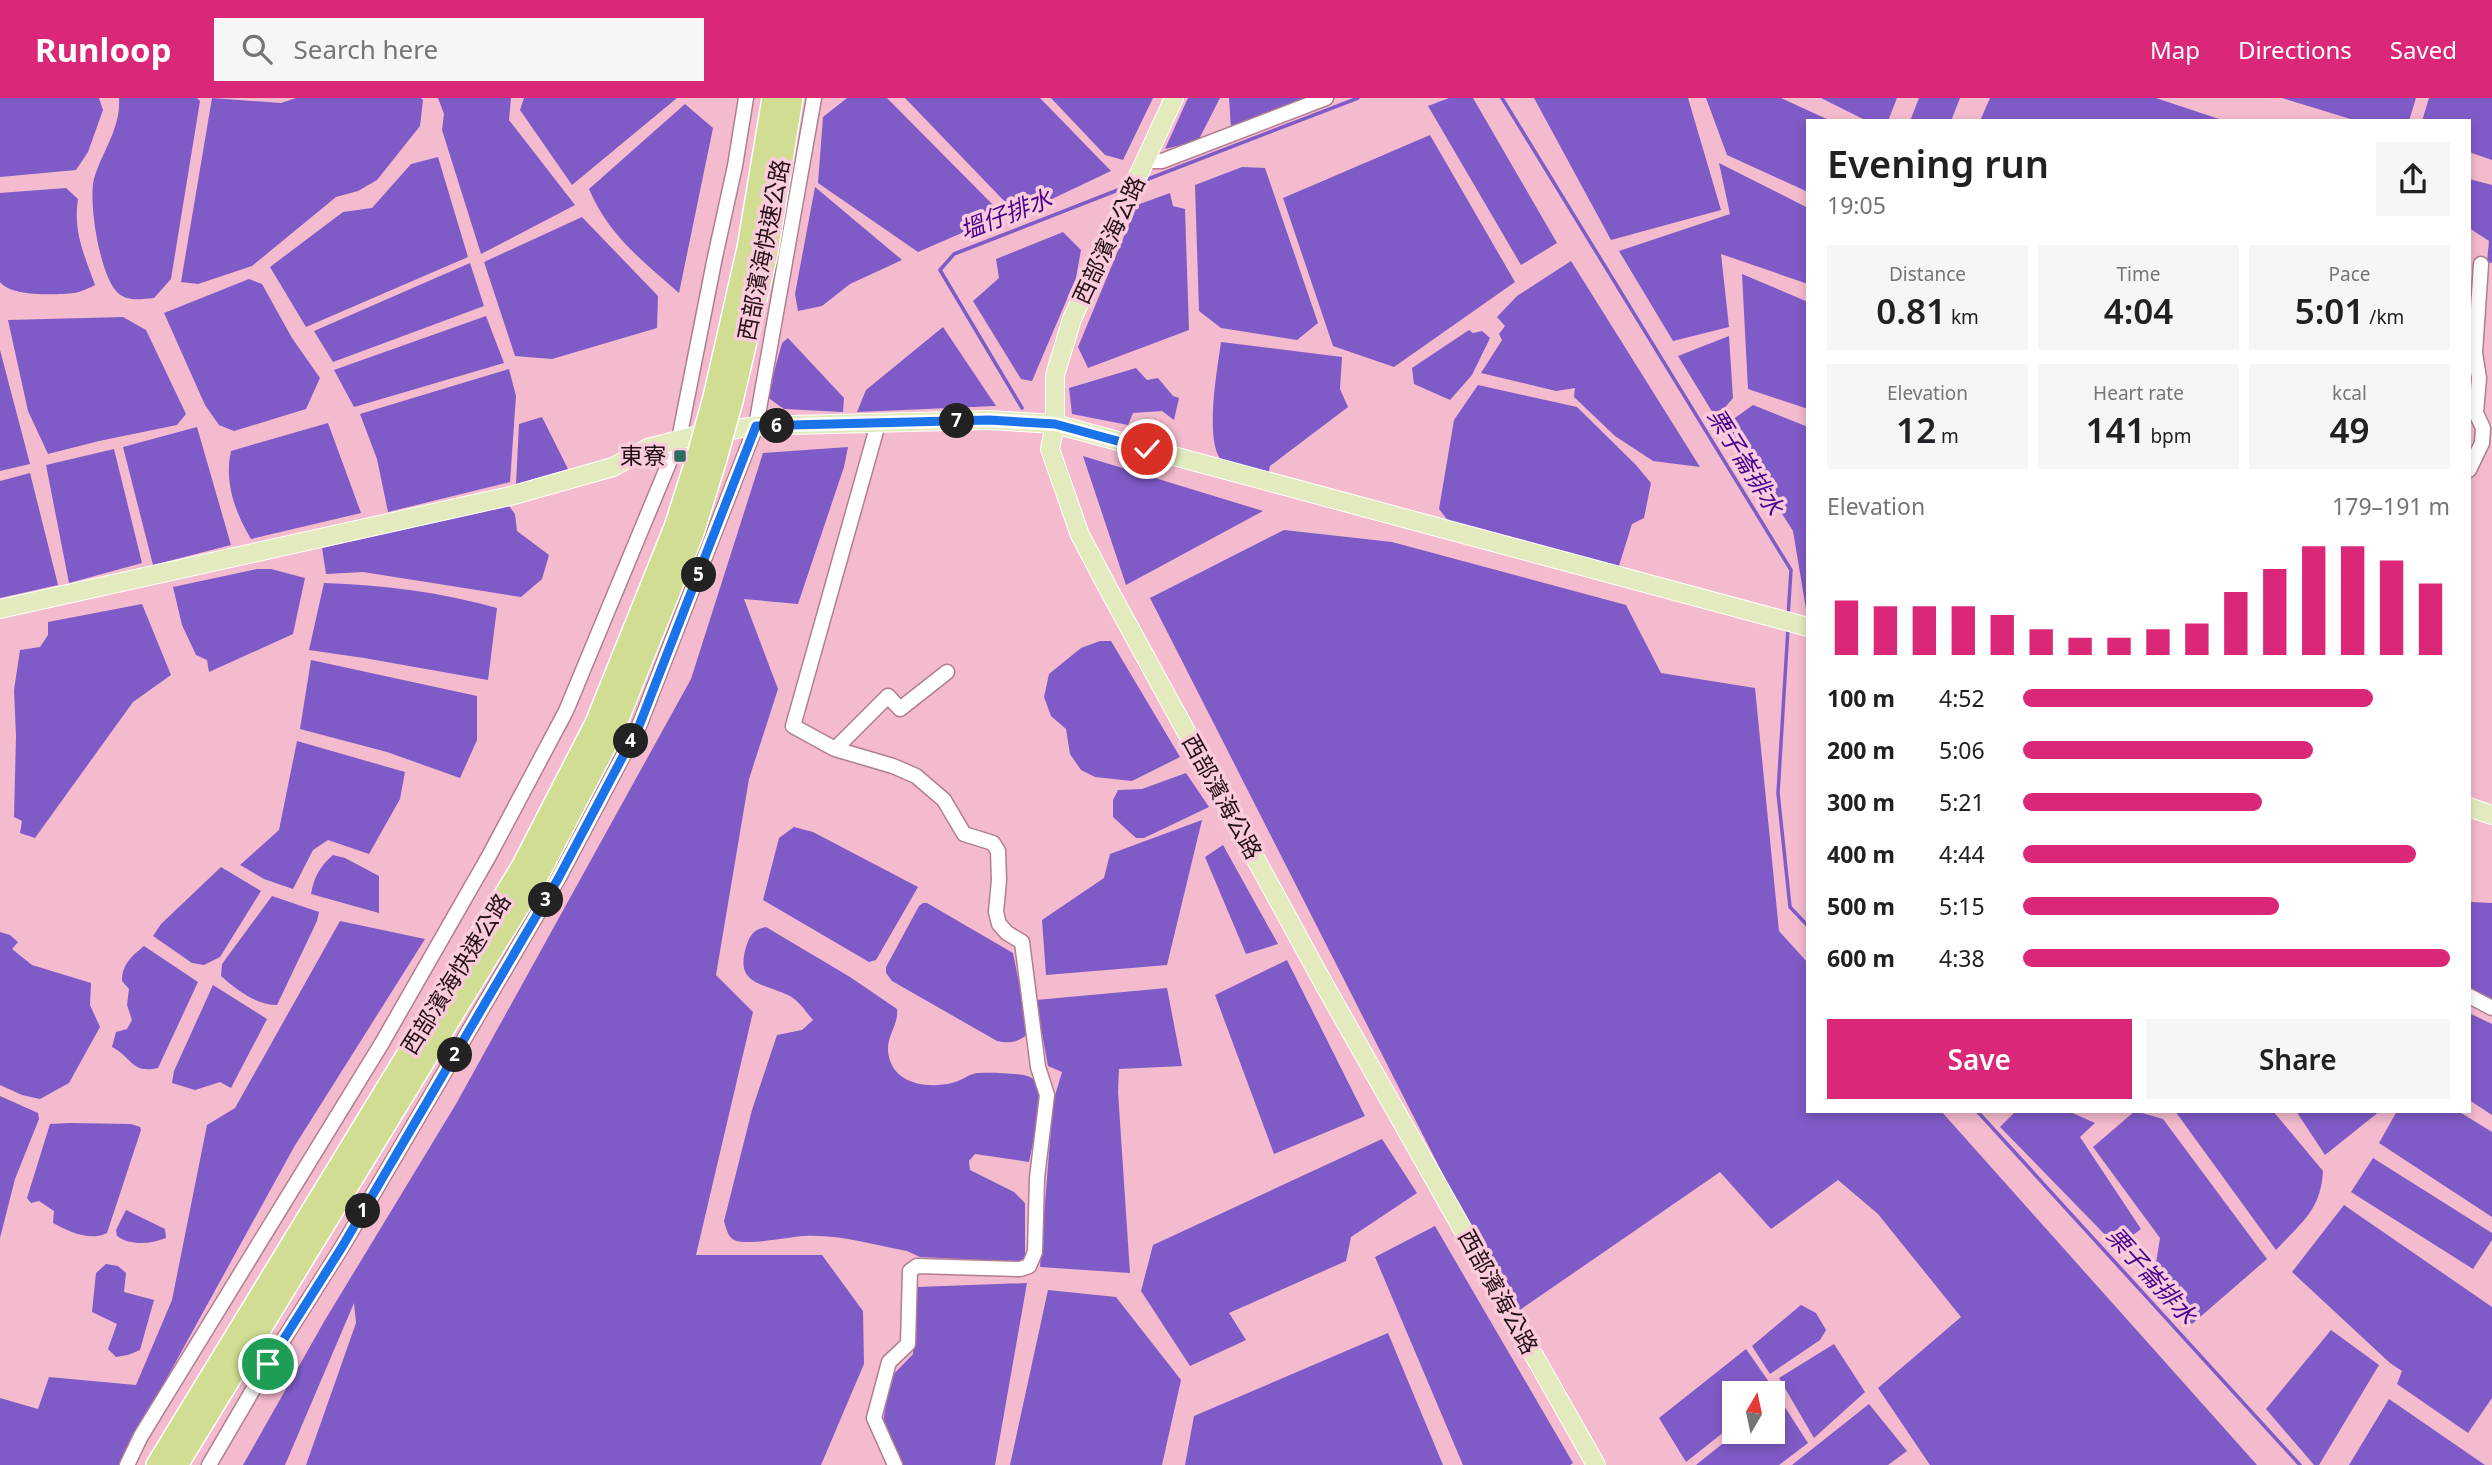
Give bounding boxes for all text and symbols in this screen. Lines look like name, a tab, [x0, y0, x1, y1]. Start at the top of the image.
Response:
search box	[214, 18, 704, 81]
text: Runloop	[35, 27, 172, 72]
icon: search	[238, 30, 276, 68]
text: Search here	[294, 31, 438, 67]
text: Map	[2150, 33, 2200, 66]
text: Directions	[2238, 33, 2352, 66]
text: Saved	[2390, 33, 2457, 66]
text: Evening run	[1827, 137, 2049, 189]
button: share	[2376, 142, 2450, 216]
street label: 西部濱海快速公路	[730, 156, 796, 343]
street label: 西部濱海公路	[1064, 170, 1152, 309]
water label: 塭仔排水	[955, 181, 1057, 246]
text: 19:05	[1827, 189, 1886, 221]
text: Distance	[1889, 261, 1966, 287]
text: Time	[2117, 261, 2160, 287]
text: Pace	[2329, 261, 2371, 287]
text: 0.81	[1876, 287, 1946, 334]
text: 4:04	[2104, 287, 2173, 334]
text: 5:01	[2295, 287, 2364, 334]
text: km	[1946, 304, 1979, 330]
text: /km	[2364, 304, 2404, 330]
text: Elevation	[1887, 380, 1968, 406]
text: Heart rate	[2093, 380, 2184, 406]
text: kcal	[2332, 380, 2367, 406]
water label: 栗子崙排水	[1700, 402, 1793, 522]
pin: 7	[940, 404, 974, 438]
text: 12	[1896, 406, 1936, 453]
text: 141	[2085, 406, 2145, 453]
text: 49	[2329, 406, 2370, 453]
text: 7	[951, 407, 962, 433]
pin: 6	[760, 408, 794, 444]
text: 6	[771, 412, 782, 438]
pin	[1117, 419, 1177, 479]
text: m	[1936, 423, 1959, 449]
text: bpm	[2145, 423, 2192, 449]
icon: check	[1128, 430, 1166, 468]
place label: 東寮	[620, 439, 666, 471]
marker: 東寮	[672, 448, 688, 464]
text: Elevation	[1827, 490, 1925, 522]
text: 179–191 m	[2332, 490, 2450, 522]
pin: 5	[682, 558, 716, 592]
text: 5	[693, 561, 704, 587]
text: 100 m	[1827, 682, 1895, 714]
text: 4:52	[1939, 682, 1985, 714]
pin: 4	[614, 724, 648, 758]
text: 4	[625, 727, 636, 753]
street label: 西部濱海公路	[1175, 728, 1270, 865]
text: 200 m	[1827, 734, 1895, 766]
text: 5:06	[1939, 734, 1985, 766]
text: 300 m	[1827, 786, 1895, 818]
text: 5:21	[1939, 786, 1985, 818]
text: 400 m	[1827, 838, 1895, 870]
text: 4:44	[1939, 838, 1985, 870]
pin: 3	[528, 882, 564, 918]
text: 3	[540, 886, 551, 912]
street label: 西部濱海快速公路	[393, 887, 517, 1060]
text: 500 m	[1827, 890, 1895, 922]
text: 5:15	[1939, 890, 1985, 922]
text: 600 m	[1827, 942, 1895, 974]
text: 4:38	[1939, 942, 1985, 974]
button: Save	[1827, 1019, 2132, 1099]
button: Share	[2146, 1019, 2450, 1099]
pin: 2	[438, 1038, 472, 1072]
text: 2	[449, 1041, 460, 1067]
pin: 1	[346, 1194, 380, 1228]
text: 1	[357, 1197, 368, 1223]
water label: 栗子崙排水	[2100, 1219, 2205, 1331]
street label: 西部濱海公路	[1451, 1223, 1546, 1360]
pin	[238, 1334, 298, 1394]
icon: arrive	[249, 1345, 287, 1383]
north arrow	[1722, 1381, 1785, 1444]
map controls	[1722, 1381, 1785, 1444]

